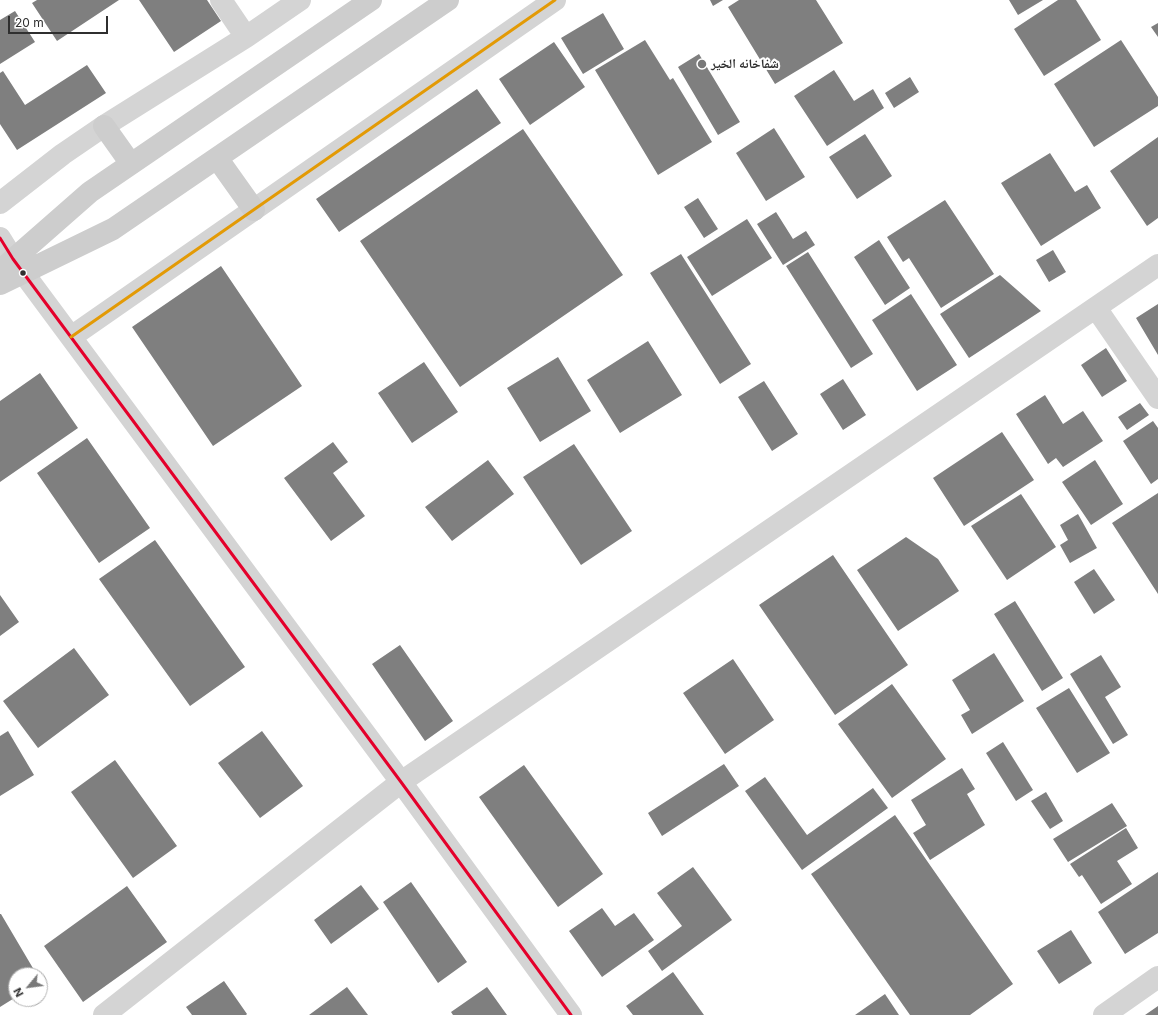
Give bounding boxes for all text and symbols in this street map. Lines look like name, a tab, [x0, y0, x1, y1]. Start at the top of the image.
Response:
scale bar	[10, 8, 110, 34]
text: 20 m	[15, 15, 44, 30]
place label: شفاخانه الخیر	[711, 56, 779, 72]
marker: شفاخانه الخیر	[696, 58, 708, 70]
unlabelled marker	[18, 268, 28, 278]
north arrow	[8, 967, 48, 1007]
text: N	[10, 985, 27, 999]

